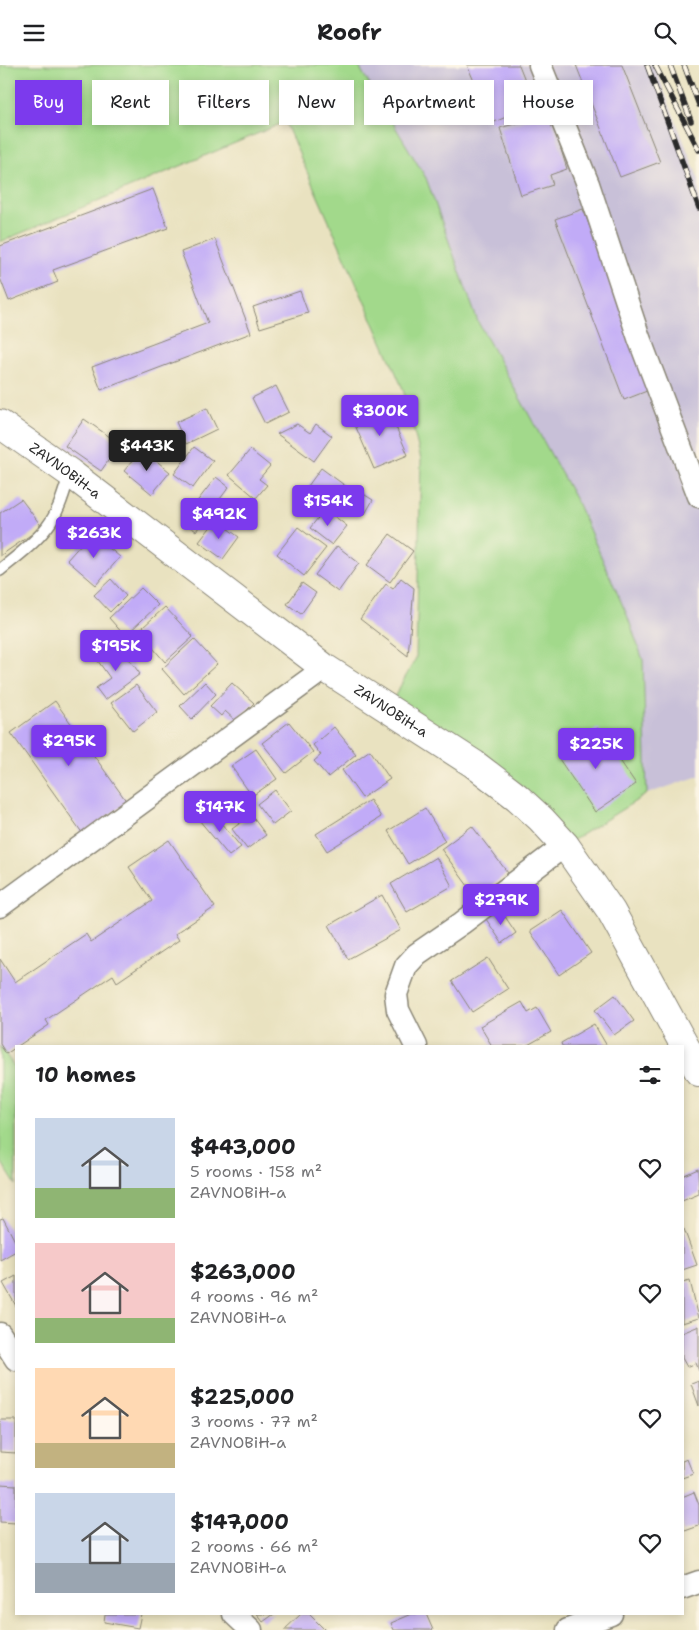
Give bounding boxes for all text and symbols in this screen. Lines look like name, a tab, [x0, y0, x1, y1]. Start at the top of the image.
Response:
text: Roofr	[317, 18, 382, 47]
icon: menu	[20, 19, 48, 47]
icon: search	[651, 19, 679, 47]
chip: Buy	[15, 80, 82, 125]
chip: Rent	[92, 80, 169, 125]
chip: Filters	[179, 80, 269, 125]
chip: New	[279, 80, 354, 125]
chip: Apartment	[364, 80, 494, 125]
chip: House	[504, 80, 593, 125]
pin: $300K	[345, 395, 415, 437]
text: $300K	[352, 400, 408, 421]
pin: $443K	[112, 429, 182, 472]
text: $443K	[120, 435, 174, 456]
street label: ZAVNOBiH-a	[26, 438, 105, 503]
pin: $154K	[293, 485, 363, 527]
text: $154K	[303, 490, 353, 511]
pin: $492K	[184, 497, 254, 540]
text: $492K	[192, 503, 246, 524]
pin: $263K	[59, 517, 129, 559]
text: $263K	[67, 522, 121, 543]
pin: $195K	[81, 629, 151, 672]
text: $195K	[91, 635, 141, 656]
street label: ZAVNOBiH-a	[351, 680, 432, 741]
pin: $295K	[34, 725, 104, 767]
pin: $225K	[561, 727, 631, 770]
text: $295K	[42, 730, 96, 751]
text: $225K	[569, 733, 623, 754]
pin: $147K	[185, 791, 255, 833]
text: $147K	[195, 796, 245, 817]
pin: $279K	[466, 883, 536, 926]
text: $279K	[474, 889, 528, 910]
text: 10 homes	[35, 1061, 136, 1089]
icon: filters	[636, 1061, 664, 1089]
text: $443,000	[190, 1133, 296, 1161]
icon: home	[75, 1138, 135, 1198]
icon: heart	[636, 1154, 664, 1182]
text: 5 rooms · 158 m²	[190, 1161, 322, 1182]
text: ZAVNOBiH-a	[190, 1182, 286, 1203]
text: $263,000	[190, 1258, 296, 1286]
icon: home	[75, 1263, 135, 1323]
icon: heart	[636, 1279, 664, 1307]
text: 4 rooms · 96 m²	[190, 1286, 318, 1307]
text: ZAVNOBiH-a	[190, 1307, 286, 1328]
text: $225,000	[190, 1383, 295, 1411]
icon: home	[75, 1388, 135, 1448]
icon: heart	[636, 1404, 664, 1432]
text: 3 rooms · 77 m²	[190, 1411, 318, 1432]
text: ZAVNOBiH-a	[190, 1432, 286, 1453]
text: $147,000	[190, 1508, 289, 1536]
icon: home	[75, 1513, 135, 1573]
icon: heart	[636, 1529, 664, 1557]
text: 2 rooms · 66 m²	[190, 1536, 318, 1557]
text: ZAVNOBiH-a	[190, 1557, 286, 1578]

